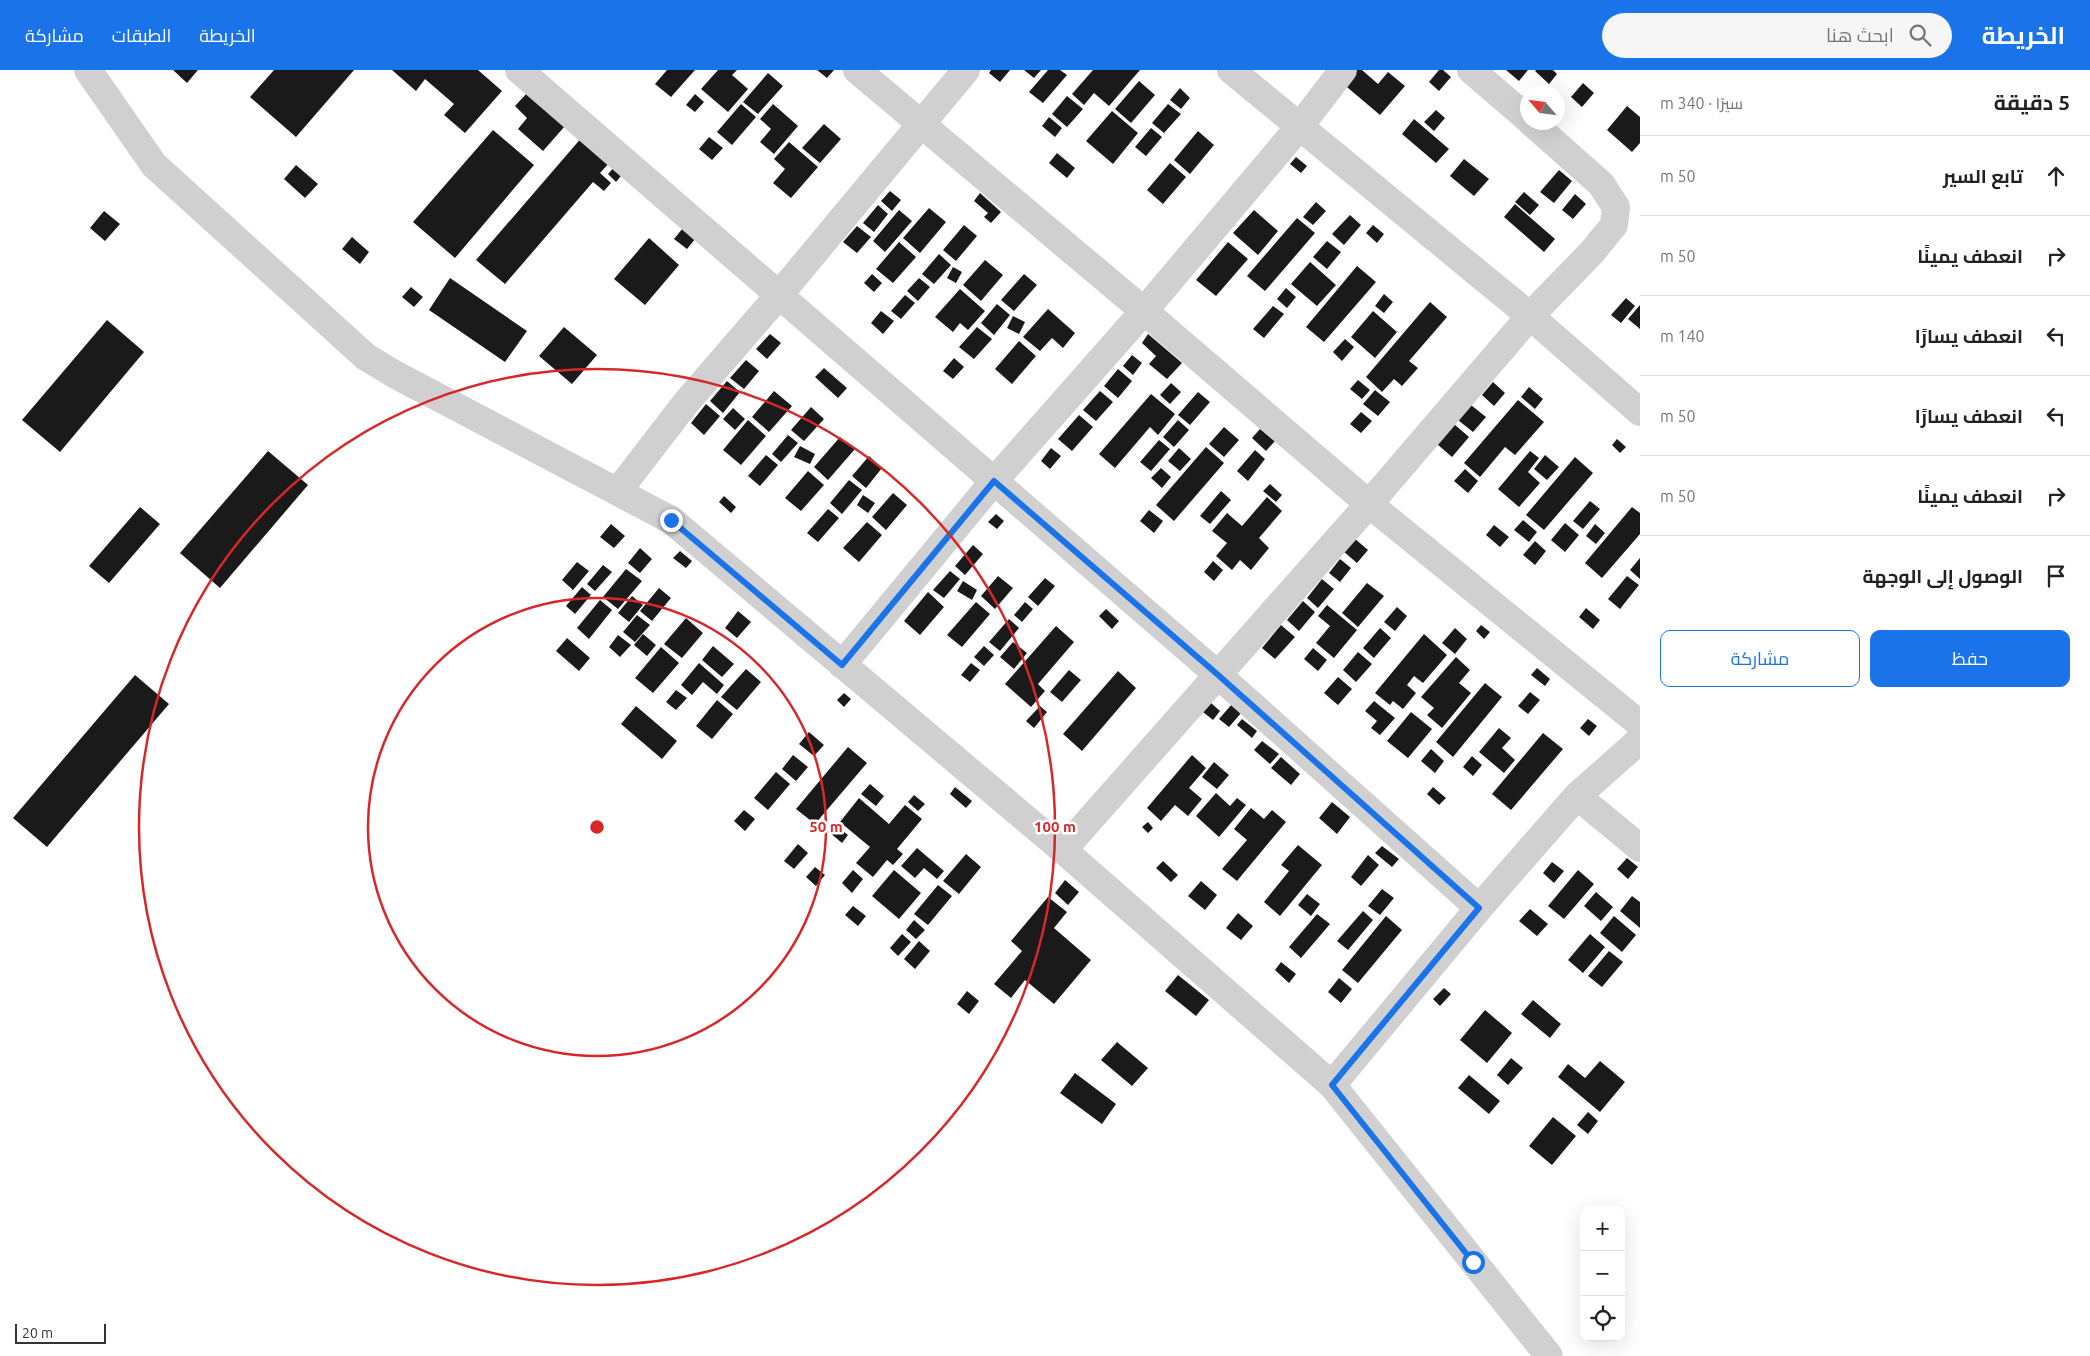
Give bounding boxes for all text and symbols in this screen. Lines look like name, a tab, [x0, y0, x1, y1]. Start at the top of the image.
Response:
search box	[1602, 13, 1952, 58]
icon: search	[1906, 21, 1934, 49]
text: الخريطة	[1982, 22, 2065, 49]
text: ابحث هنا	[1826, 24, 1894, 46]
text: مشاركة	[25, 25, 84, 45]
text: الطبقات	[112, 25, 171, 45]
text: الخريطة	[199, 25, 256, 45]
north arrow	[1520, 85, 1565, 130]
text: 5 دقيقة	[1994, 90, 2070, 114]
text: سيرًا · 340 m	[1660, 94, 1743, 112]
icon: ahead	[2042, 162, 2070, 190]
text: تابع السير	[1943, 165, 2023, 187]
text: 50 m	[1660, 167, 1696, 185]
icon: right	[2042, 242, 2070, 270]
text: انعطف يمينًا	[1917, 245, 2023, 267]
text: 50 m	[1660, 247, 1696, 265]
icon: left	[2042, 322, 2070, 350]
text: انعطف يسارًا	[1915, 325, 2023, 347]
text: 140 m	[1660, 327, 1705, 345]
icon: left	[2042, 402, 2070, 430]
text: انعطف يسارًا	[1915, 405, 2023, 427]
text: 50 m	[1660, 407, 1696, 425]
icon: right	[2042, 482, 2070, 510]
text: انعطف يمينًا	[1917, 485, 2023, 507]
text: 50 m	[1660, 487, 1696, 505]
route end	[660, 509, 683, 532]
icon: arrive	[2042, 562, 2070, 590]
text: الوصول إلى الوجهة	[1863, 565, 2023, 587]
button: مشاركة	[1660, 630, 1860, 687]
button: حفظ	[1870, 630, 2070, 687]
centre of rings	[588, 818, 606, 836]
text: 50 m	[809, 818, 843, 835]
text: 100 m	[1034, 818, 1076, 835]
map controls	[1580, 1206, 1625, 1341]
button: +	[1580, 1206, 1625, 1251]
route start	[1462, 1251, 1485, 1274]
button: −	[1580, 1251, 1625, 1296]
button: locate	[1580, 1296, 1625, 1341]
scale bar	[15, 1321, 106, 1344]
text: 20 m	[22, 1325, 53, 1341]

